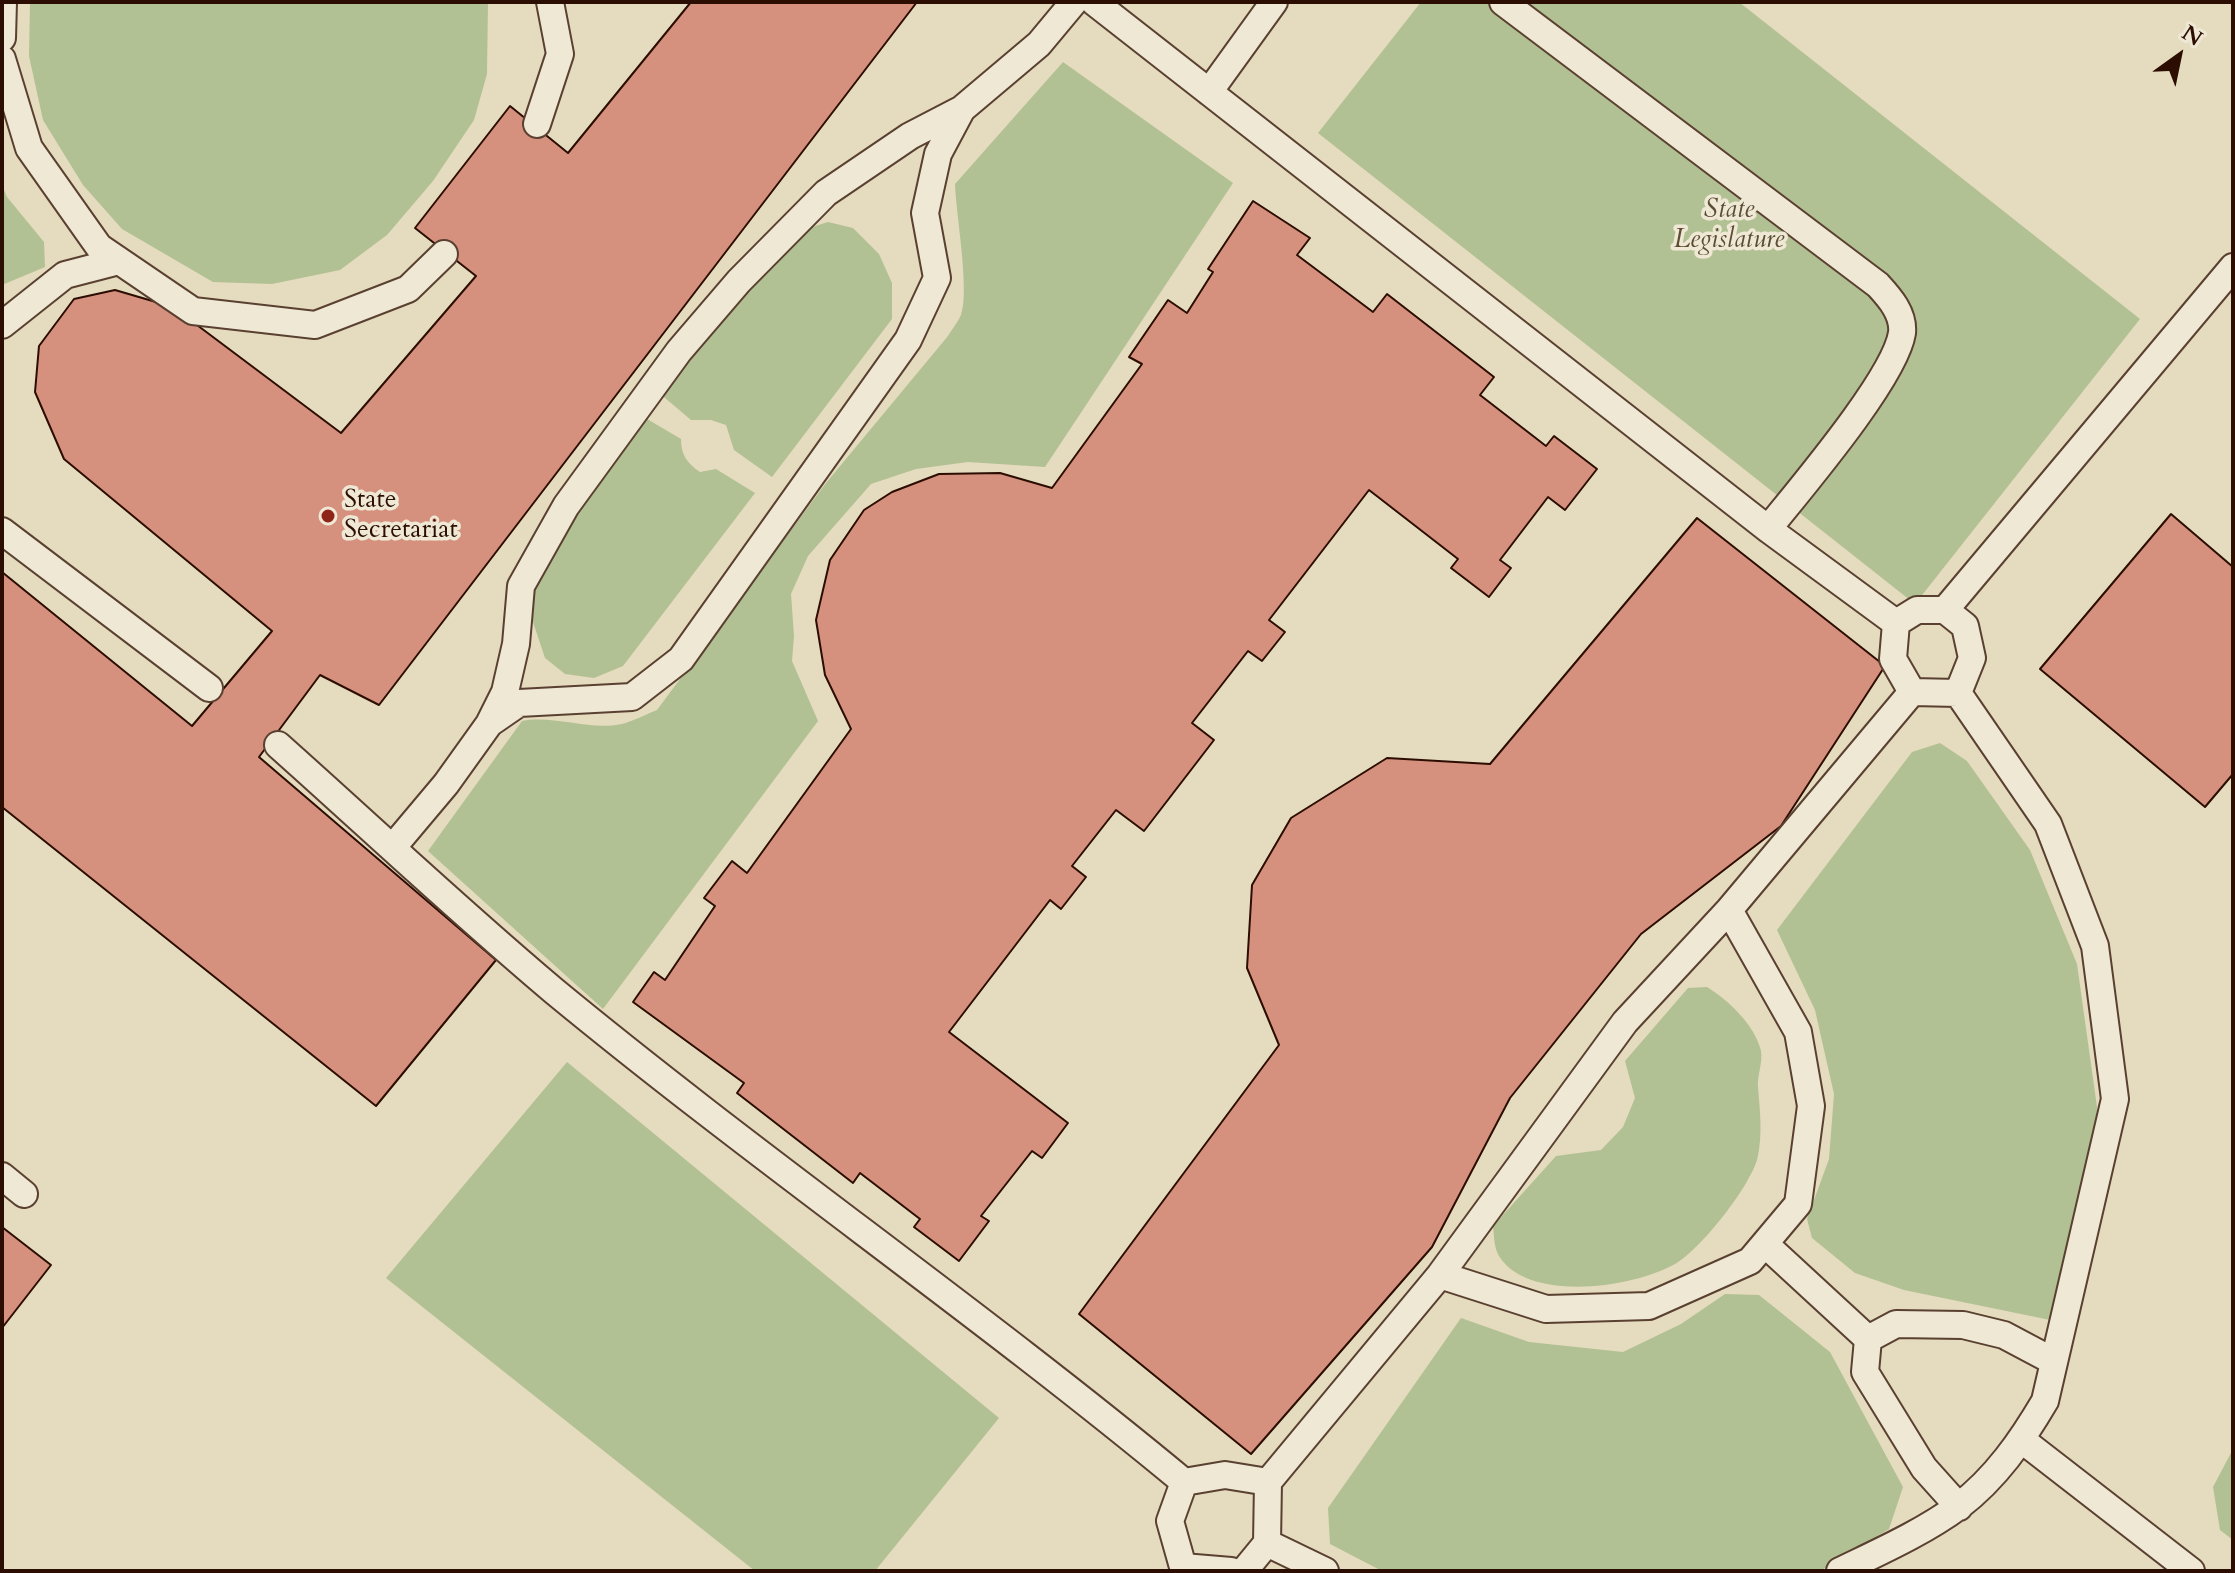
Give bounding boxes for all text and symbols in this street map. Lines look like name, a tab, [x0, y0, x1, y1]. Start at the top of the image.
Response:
north arrow	[2139, 16, 2219, 96]
text: N	[2176, 18, 2208, 54]
park label: State Legislature	[1674, 195, 1784, 256]
place label: State Secretariat	[344, 485, 458, 546]
marker: State Secretariat	[319, 507, 337, 525]

